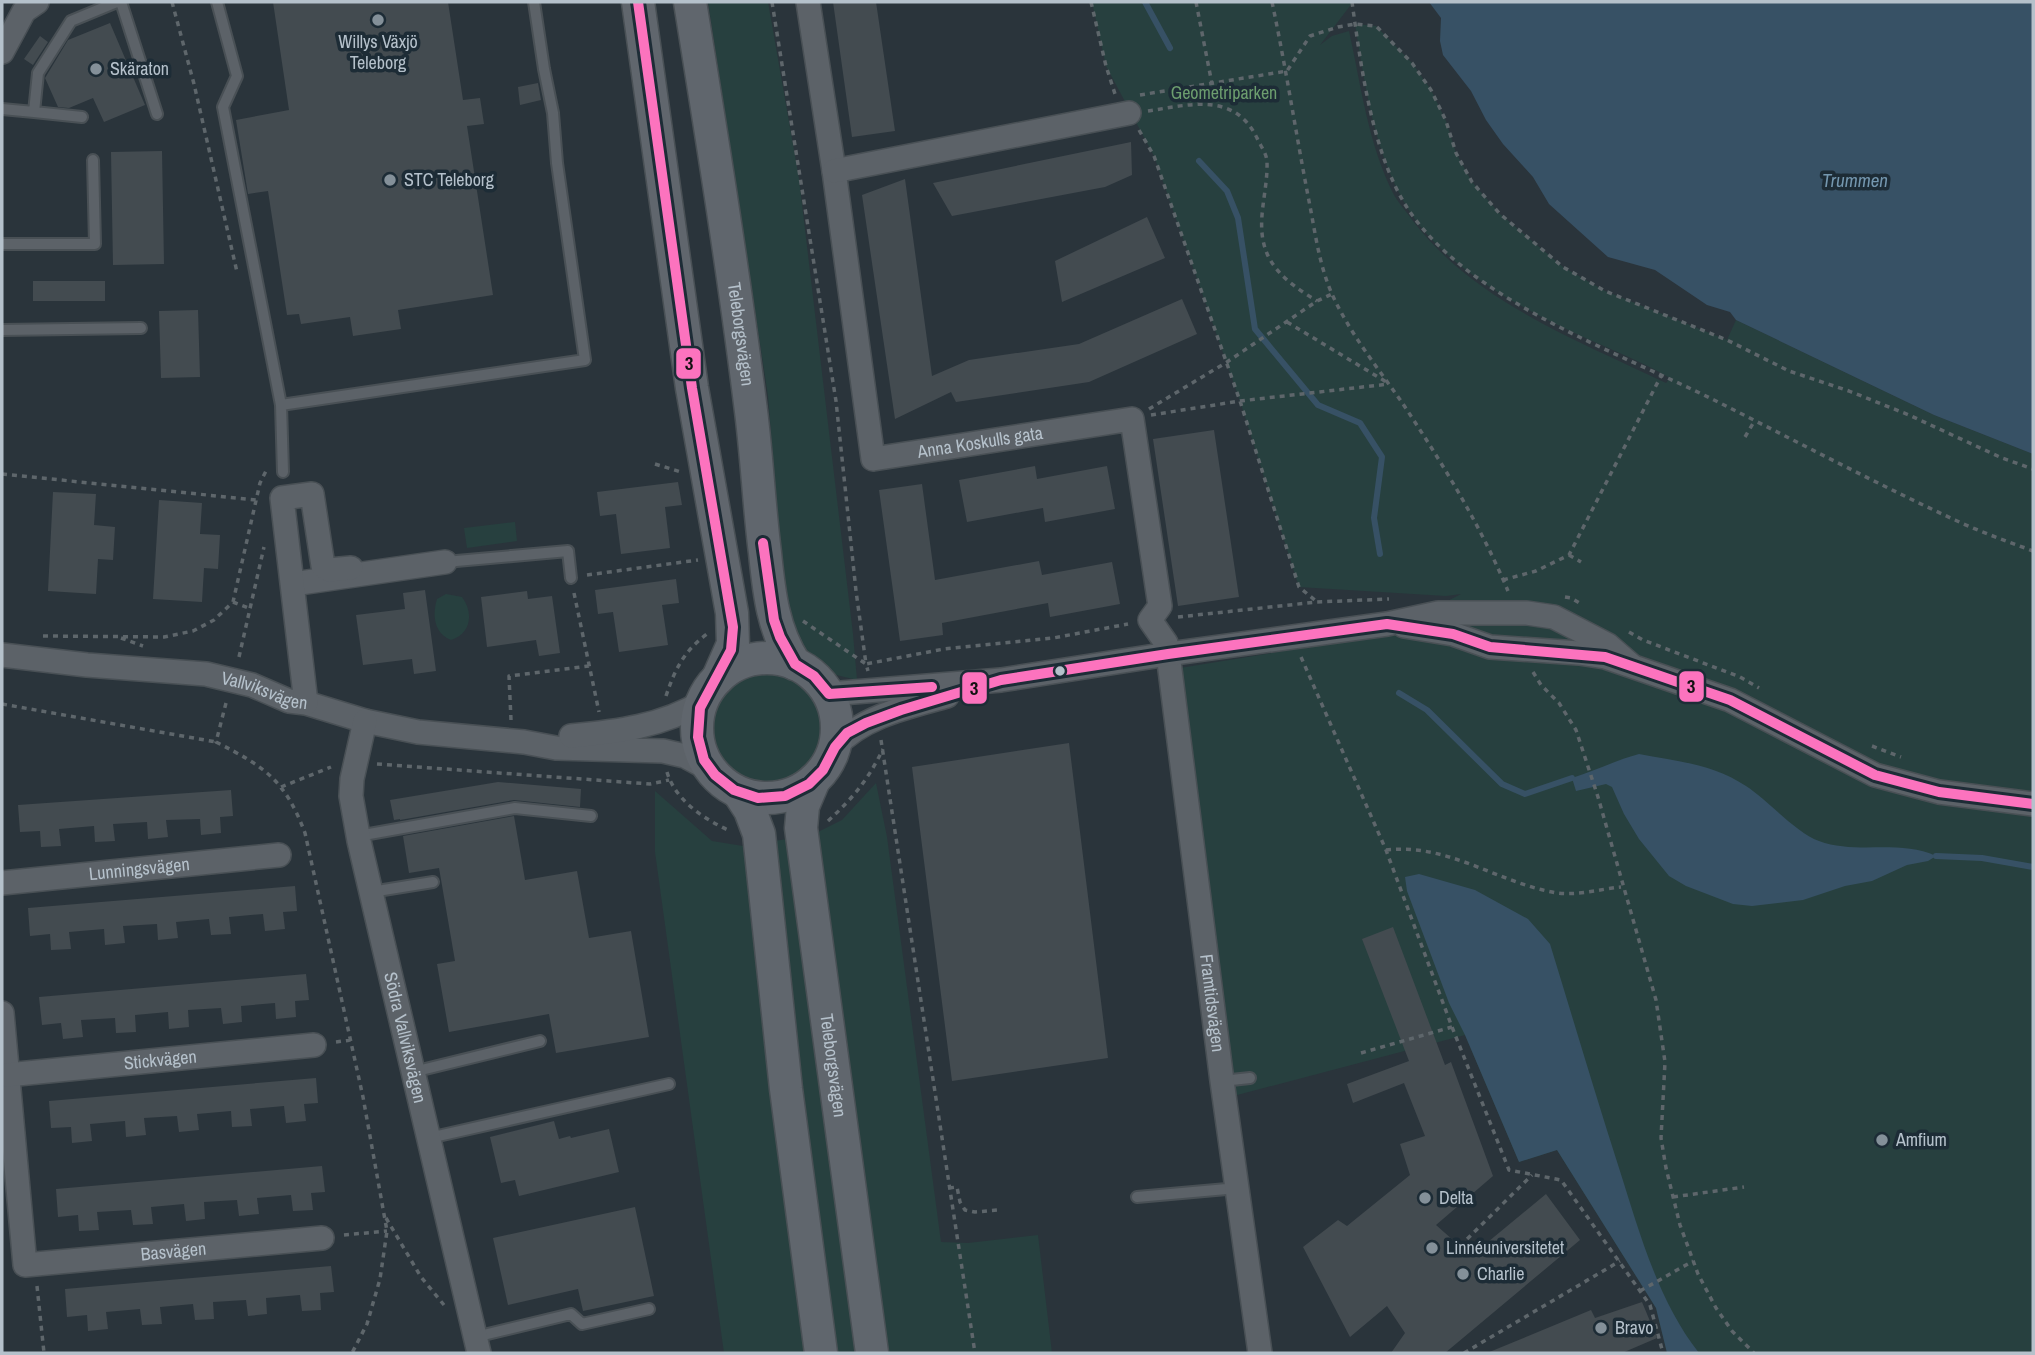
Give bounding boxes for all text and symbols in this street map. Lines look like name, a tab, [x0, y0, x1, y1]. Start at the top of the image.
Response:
marker: Willys Växjö Teleborg	[370, 12, 386, 28]
place label: Willys Växjö Teleborg	[338, 29, 418, 75]
place label: Skäraton	[110, 56, 169, 81]
marker: Skäraton	[88, 61, 104, 77]
park label: Geometriparken	[1171, 80, 1277, 105]
place label: STC Teleborg	[404, 167, 495, 192]
water label: Trummen	[1822, 167, 1888, 193]
marker: STC Teleborg	[382, 172, 398, 188]
street label: Teleborgsvägen	[722, 281, 761, 387]
line badge: 3	[675, 347, 702, 380]
text: 3	[685, 350, 694, 376]
street label: Anna Koskulls gata	[915, 420, 1044, 464]
unlabelled marker	[1053, 664, 1067, 678]
street label: Vallviksvägen	[219, 665, 309, 715]
line badge: 3	[1678, 670, 1705, 703]
line badge: 3	[961, 671, 988, 705]
text: 3	[1687, 673, 1696, 699]
text: 3	[970, 675, 979, 701]
street label: Lunningsvägen	[88, 851, 191, 886]
street label: Framtidsvägen	[1194, 953, 1231, 1053]
street label: Södra Vallviksvägen	[378, 969, 433, 1105]
street label: Teleborgsvägen	[814, 1012, 853, 1119]
street label: Stickvägen	[123, 1044, 198, 1076]
place label: Amfium	[1895, 1127, 1947, 1152]
marker: Amfium	[1874, 1132, 1890, 1148]
place label: Delta	[1439, 1185, 1473, 1210]
marker: Delta	[1417, 1190, 1433, 1206]
place label: Linnéuniversitetet	[1446, 1235, 1564, 1260]
street label: Basvägen	[139, 1236, 207, 1266]
marker: Linnéuniversitetet	[1424, 1240, 1440, 1256]
place label: Charlie	[1477, 1261, 1525, 1286]
marker: Charlie	[1455, 1266, 1471, 1282]
place label: Bravo	[1615, 1315, 1654, 1340]
marker: Bravo	[1593, 1320, 1609, 1336]

